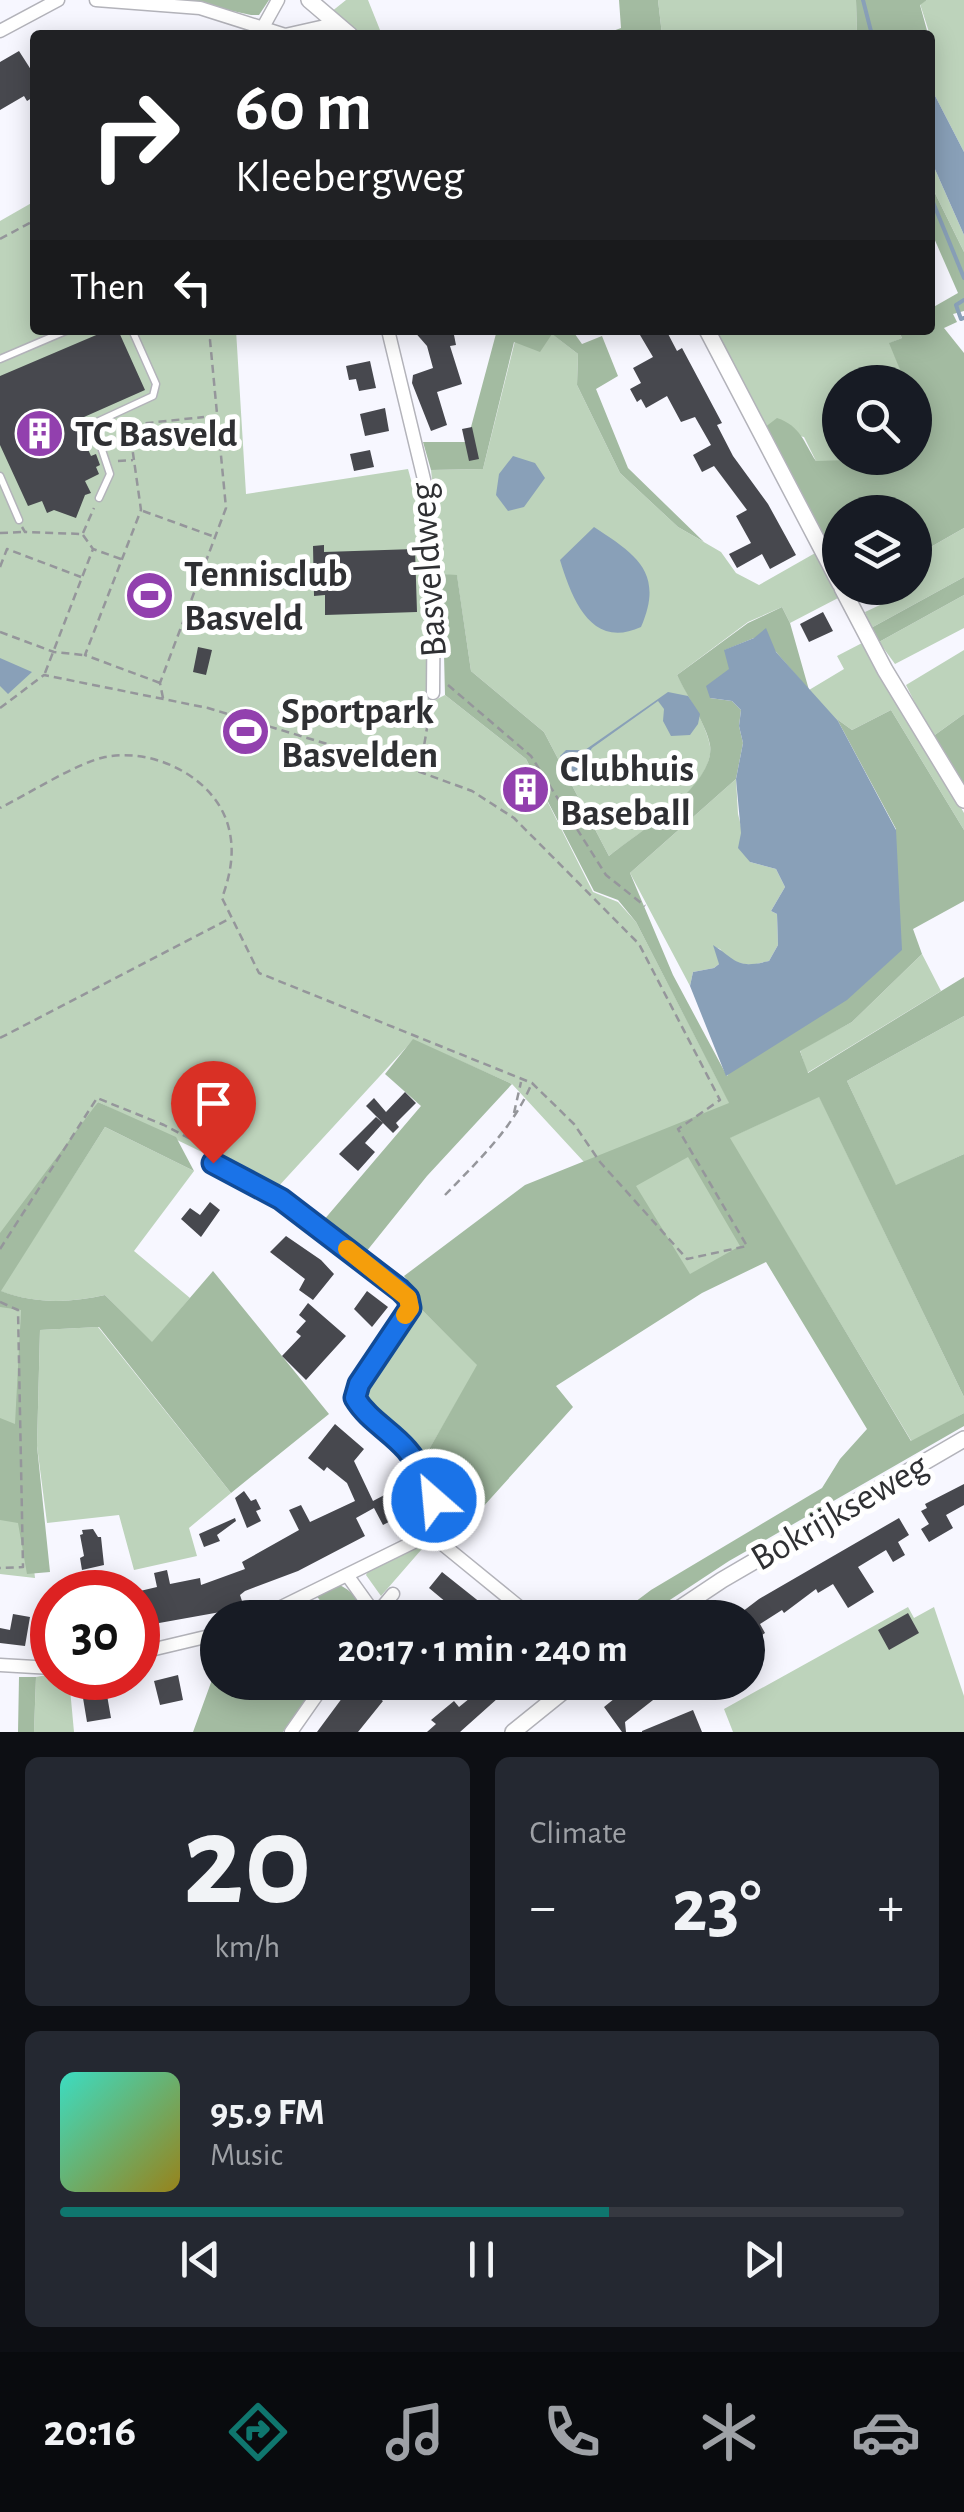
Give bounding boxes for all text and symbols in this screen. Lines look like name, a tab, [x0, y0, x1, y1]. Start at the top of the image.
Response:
icon: right	[70, 70, 200, 200]
text: 60 m	[235, 73, 372, 143]
text: Kleebergweg	[235, 155, 464, 200]
icon: left	[165, 260, 220, 315]
text: Then	[70, 269, 145, 307]
map controls	[822, 365, 932, 605]
button: search	[822, 365, 932, 475]
building icon: TC Basveld	[14, 407, 66, 459]
place label: TC Basveld	[75, 416, 237, 454]
street label: Basveldweg	[404, 481, 454, 658]
button: layers	[822, 495, 932, 605]
place label: Tennisclub Basveld	[184, 556, 347, 638]
sports icon: Tennisclub Basveld	[123, 569, 175, 621]
place label: Sportpark Basvelden	[281, 693, 438, 775]
sports icon: Sportpark Basvelden	[220, 706, 272, 758]
place label: Clubhuis Baseball	[560, 751, 694, 833]
building icon: Clubhuis Baseball	[499, 764, 551, 816]
pin	[171, 1061, 256, 1164]
icon: arrive	[186, 1076, 241, 1131]
street label: Bokrijkseweg	[745, 1447, 935, 1578]
position arrow	[382, 1448, 486, 1552]
speed limit sign: 30	[30, 1570, 160, 1700]
text: 20:17 · 1 min · 240 m	[337, 1631, 628, 1669]
text: 20	[183, 1798, 312, 1928]
text: Climate	[530, 1817, 627, 1849]
text: 23°	[672, 1870, 762, 1945]
text: −	[530, 1880, 556, 1935]
text: +	[878, 1880, 904, 1935]
text: km/h	[214, 1931, 280, 1963]
text: 95.9 FM	[210, 2094, 325, 2132]
text: Music	[210, 2139, 283, 2171]
icon: previous	[173, 2232, 228, 2287]
icon: pause	[454, 2232, 509, 2287]
icon: next	[736, 2232, 791, 2287]
icon: directions	[223, 2397, 293, 2467]
icon: music	[380, 2397, 450, 2467]
icon: phone	[537, 2397, 607, 2467]
icon: climate	[694, 2397, 764, 2467]
icon: car	[851, 2397, 921, 2467]
text: 20:16	[43, 2409, 136, 2454]

